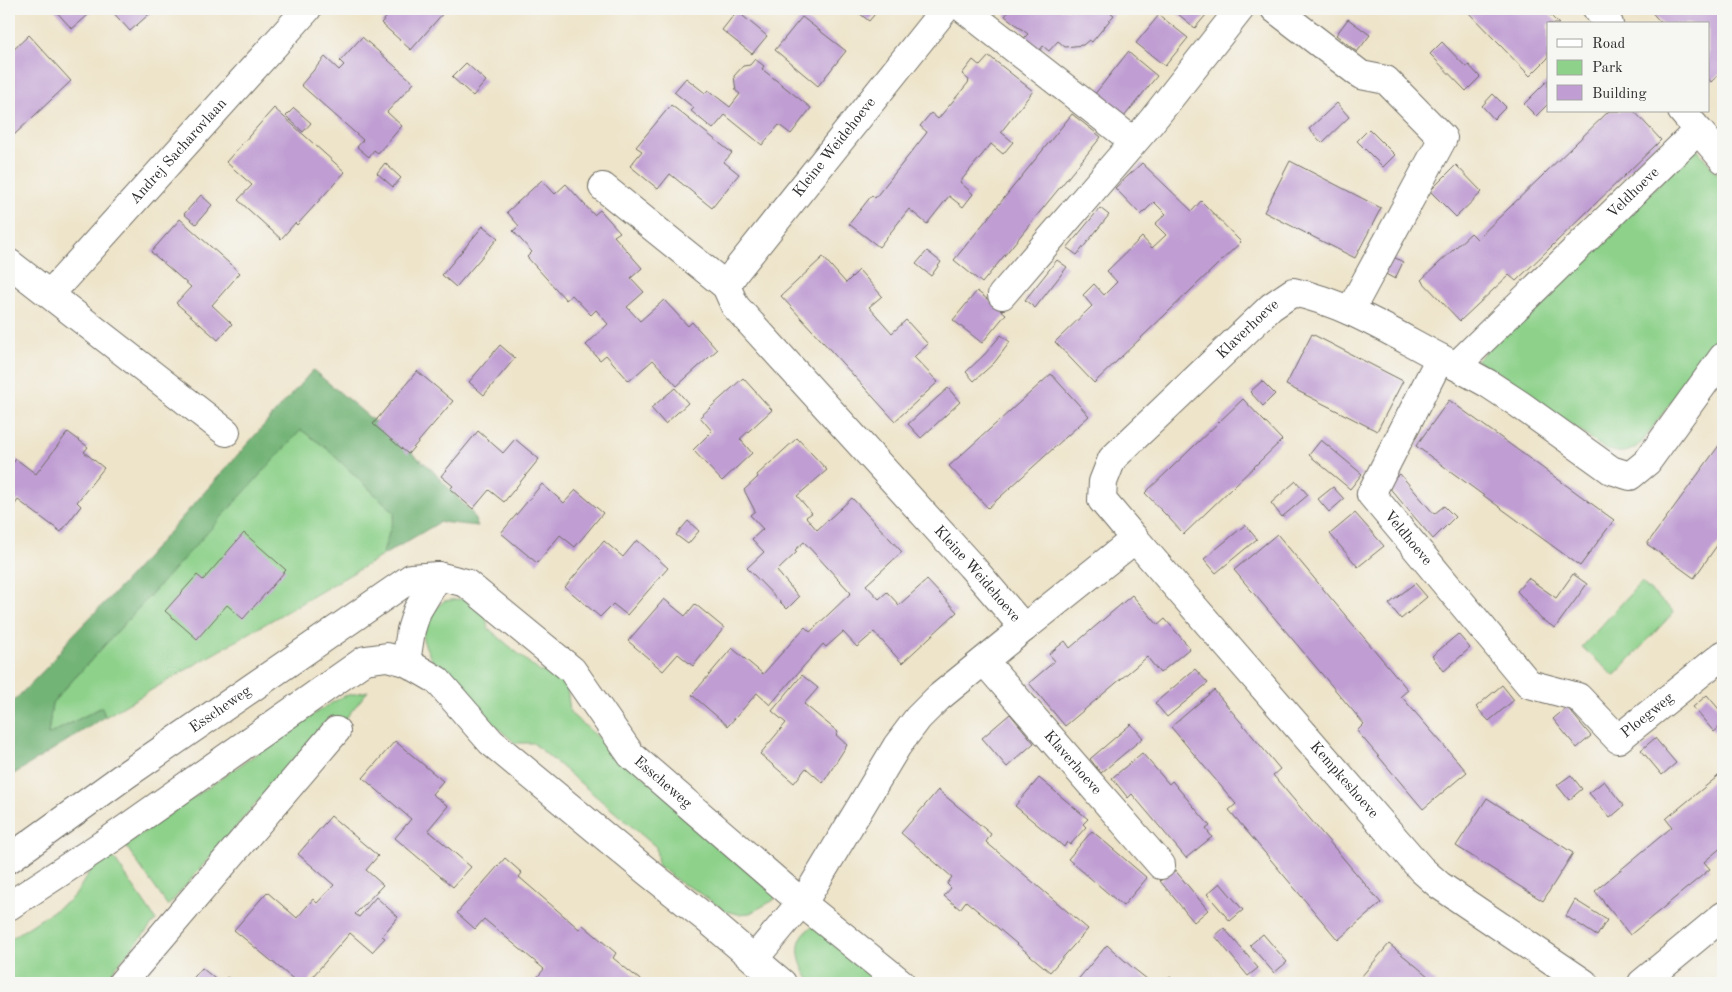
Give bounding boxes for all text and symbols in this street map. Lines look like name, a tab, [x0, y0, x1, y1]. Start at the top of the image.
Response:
legend	[1547, 22, 1710, 112]
text: Road	[1592, 37, 1626, 52]
text: Park	[1592, 61, 1623, 76]
text: Building	[1592, 87, 1647, 102]
street label: Kleine Weidehoeve	[790, 95, 879, 200]
street label: Andrej Sacharovlaan	[127, 96, 230, 207]
street label: Veldhoeve	[1605, 165, 1662, 221]
street label: Klaverhoeve	[1214, 296, 1282, 362]
street label: Veldhoeve	[1381, 508, 1435, 568]
street label: Kleine Weidehoeve	[931, 523, 1023, 625]
street label: Esscheweg	[187, 683, 254, 736]
street label: Ploegweg	[1618, 690, 1677, 741]
street label: Klaverhoeve	[1041, 728, 1104, 798]
street label: Kempkeshoeve	[1307, 739, 1381, 821]
street label: Esscheweg	[631, 754, 694, 811]

